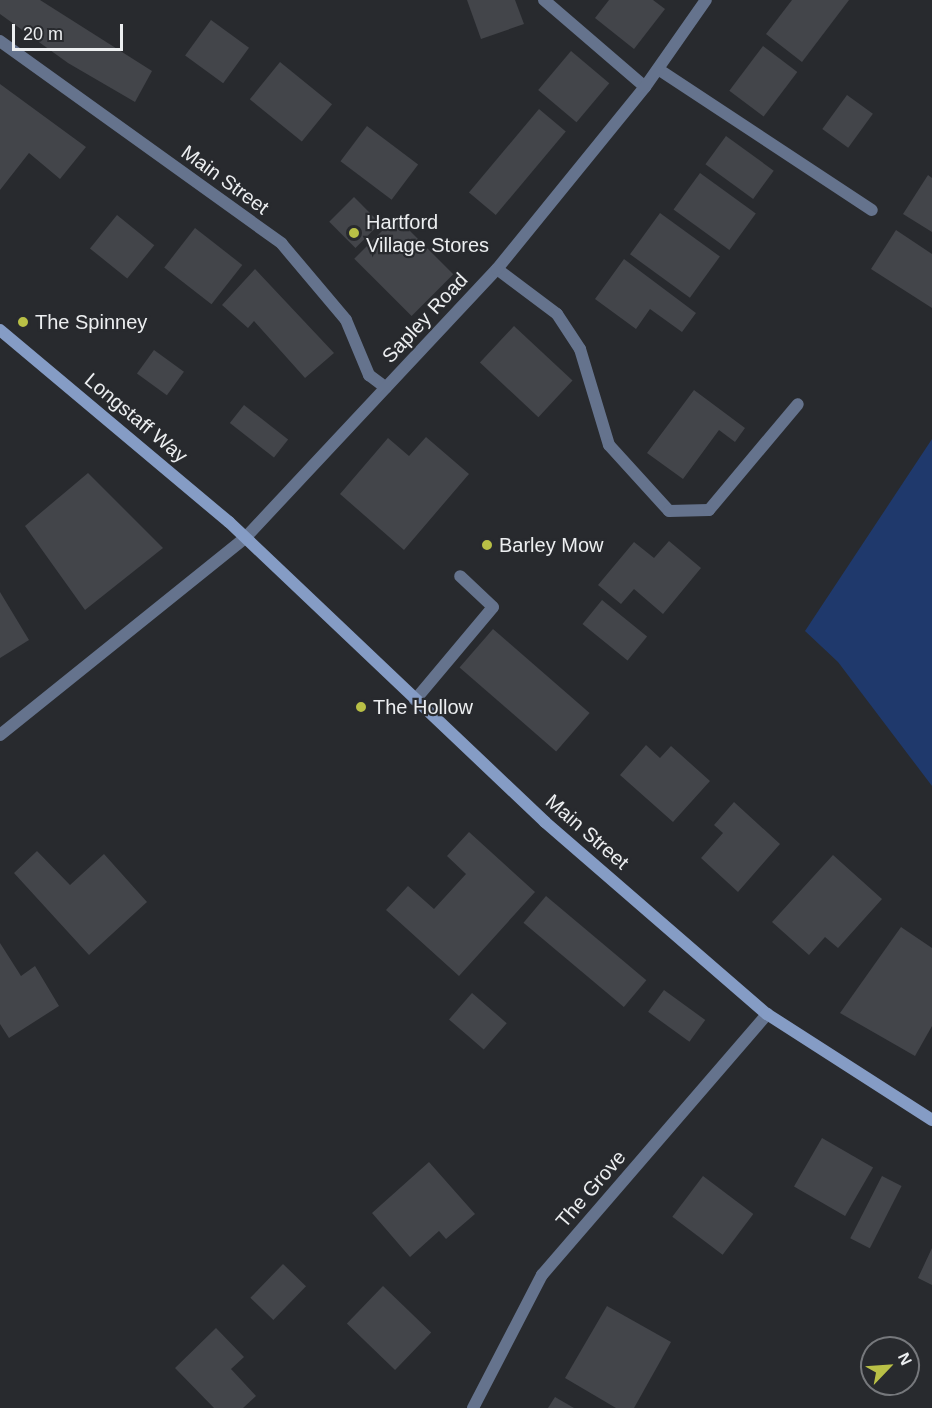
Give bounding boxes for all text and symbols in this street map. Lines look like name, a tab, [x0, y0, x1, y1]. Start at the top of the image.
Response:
scale bar	[15, 12, 126, 50]
text: 20 m	[23, 24, 63, 44]
street label: Main Street	[177, 140, 273, 220]
place label: Hartford Village Stores	[366, 210, 489, 257]
marker: Hartford Village Stores	[347, 226, 361, 240]
street label: Sapley Road	[377, 268, 473, 368]
place label: The Spinney	[35, 310, 147, 334]
marker: The Spinney	[16, 315, 30, 329]
street label: Longstaff Way	[80, 368, 192, 468]
place label: Barley Mow	[499, 533, 603, 557]
marker: Barley Mow	[480, 538, 494, 552]
place label: The Hollow	[373, 695, 473, 719]
marker: The Hollow	[354, 700, 368, 714]
street label: Main Street	[541, 789, 633, 875]
street label: The Grove	[551, 1145, 631, 1233]
north arrow	[860, 1336, 920, 1396]
text: N	[895, 1350, 915, 1368]

